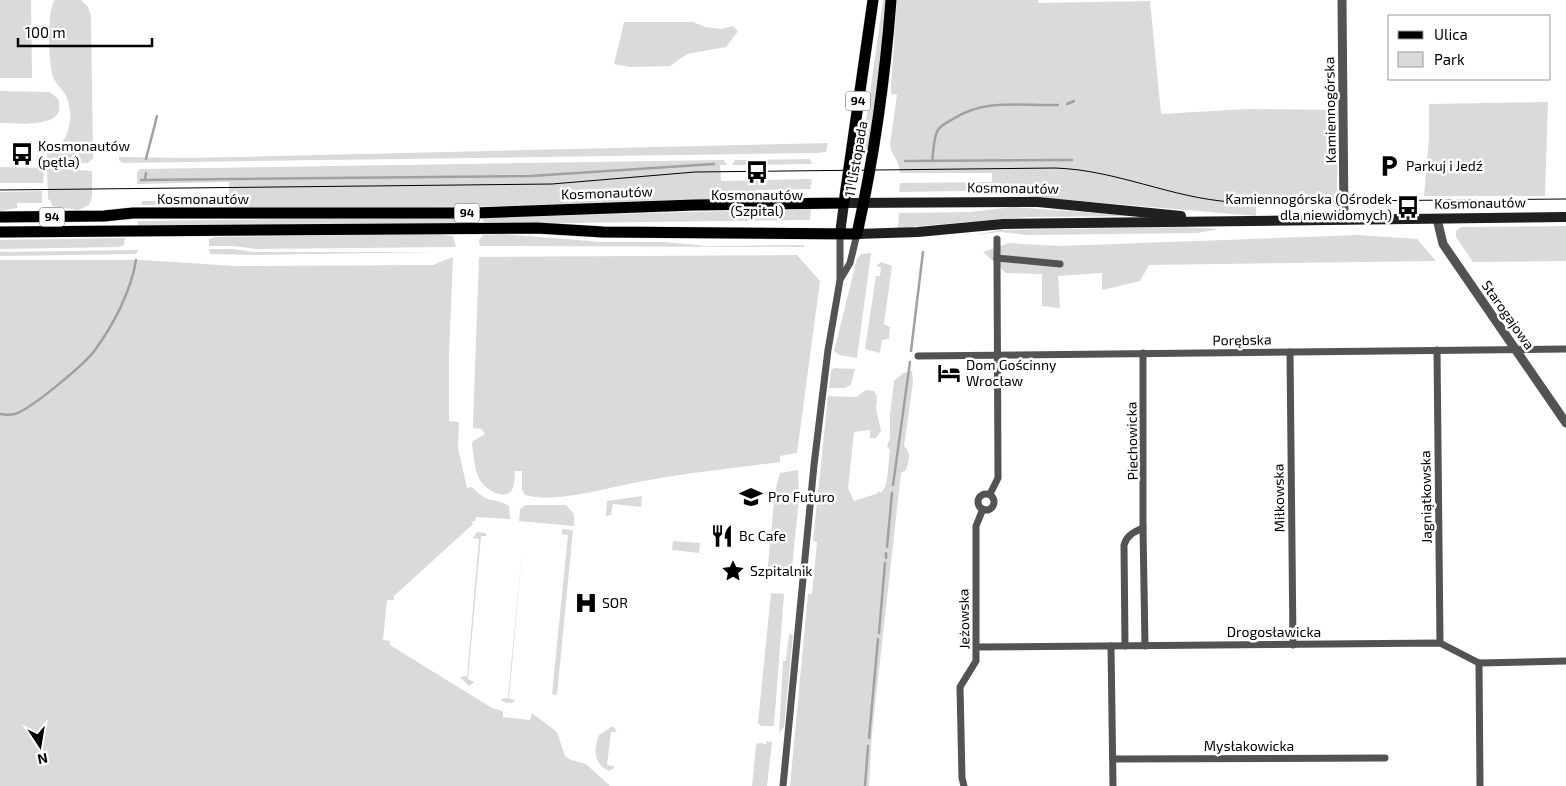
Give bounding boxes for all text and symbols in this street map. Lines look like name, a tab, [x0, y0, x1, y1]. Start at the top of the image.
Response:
scale bar	[18, 15, 151, 47]
legend	[1388, 15, 1551, 80]
text: 100 m	[25, 23, 66, 41]
text: Ulica	[1434, 25, 1468, 43]
text: Park	[1434, 50, 1465, 68]
street label: Kamiennogórska	[1320, 57, 1339, 163]
road number: 94	[846, 92, 870, 110]
street label: 11 Listopada	[840, 120, 871, 198]
place label: Kosmonautów (pętla)	[38, 137, 130, 170]
bus stop icon: Kosmonautów (pętla)	[9, 141, 35, 167]
parking icon: Parkuj i Jedź	[1376, 153, 1402, 179]
place label: Parkuj i Jedź	[1406, 157, 1483, 174]
bus stop icon: Kosmonautów (Szpital)	[744, 159, 770, 185]
street label: Kosmonautów	[967, 178, 1060, 197]
street label: Kosmonautów	[561, 182, 654, 203]
place label: Kosmonautów (Szpital)	[711, 186, 803, 219]
street label: Kosmonautów	[157, 190, 249, 207]
place label: Kamiennogórska (Ośrodek dla niewidomych)	[1225, 190, 1392, 223]
street label: Kosmonautów	[1434, 193, 1527, 212]
bus stop icon: Kamiennogórska (Ośrodek dla niewidomych)	[1395, 194, 1421, 220]
road number: 94	[454, 204, 480, 222]
road number: 94	[40, 208, 64, 226]
street label: Starogajowa	[1478, 277, 1538, 352]
street label: Porębska	[1212, 330, 1272, 349]
place label: Dom Gościnny Wrocław	[966, 356, 1057, 389]
hotel icon: Dom Gościnny Wrocław	[936, 360, 962, 386]
street label: Piechowicka	[1122, 401, 1141, 481]
street label: Jagniątkowska	[1416, 450, 1435, 544]
street label: Miłkowska	[1269, 464, 1288, 532]
school or university icon: Pro Futuro	[738, 484, 764, 510]
place label: Pro Futuro	[768, 488, 835, 505]
restaurant icon: Bc Cafe	[709, 523, 735, 549]
place label: Bc Cafe	[739, 527, 786, 544]
place icon: Szpitalnik	[720, 558, 746, 584]
place label: Szpitalnik	[750, 562, 813, 579]
street label: Jeżowska	[954, 588, 973, 650]
hospital icon: SOR	[573, 590, 599, 616]
place label: SOR	[602, 594, 628, 611]
street label: Drogosławicka	[1227, 623, 1321, 640]
north arrow	[15, 721, 65, 771]
street label: Mysłakowicka	[1204, 737, 1294, 754]
text: N	[36, 750, 50, 769]

